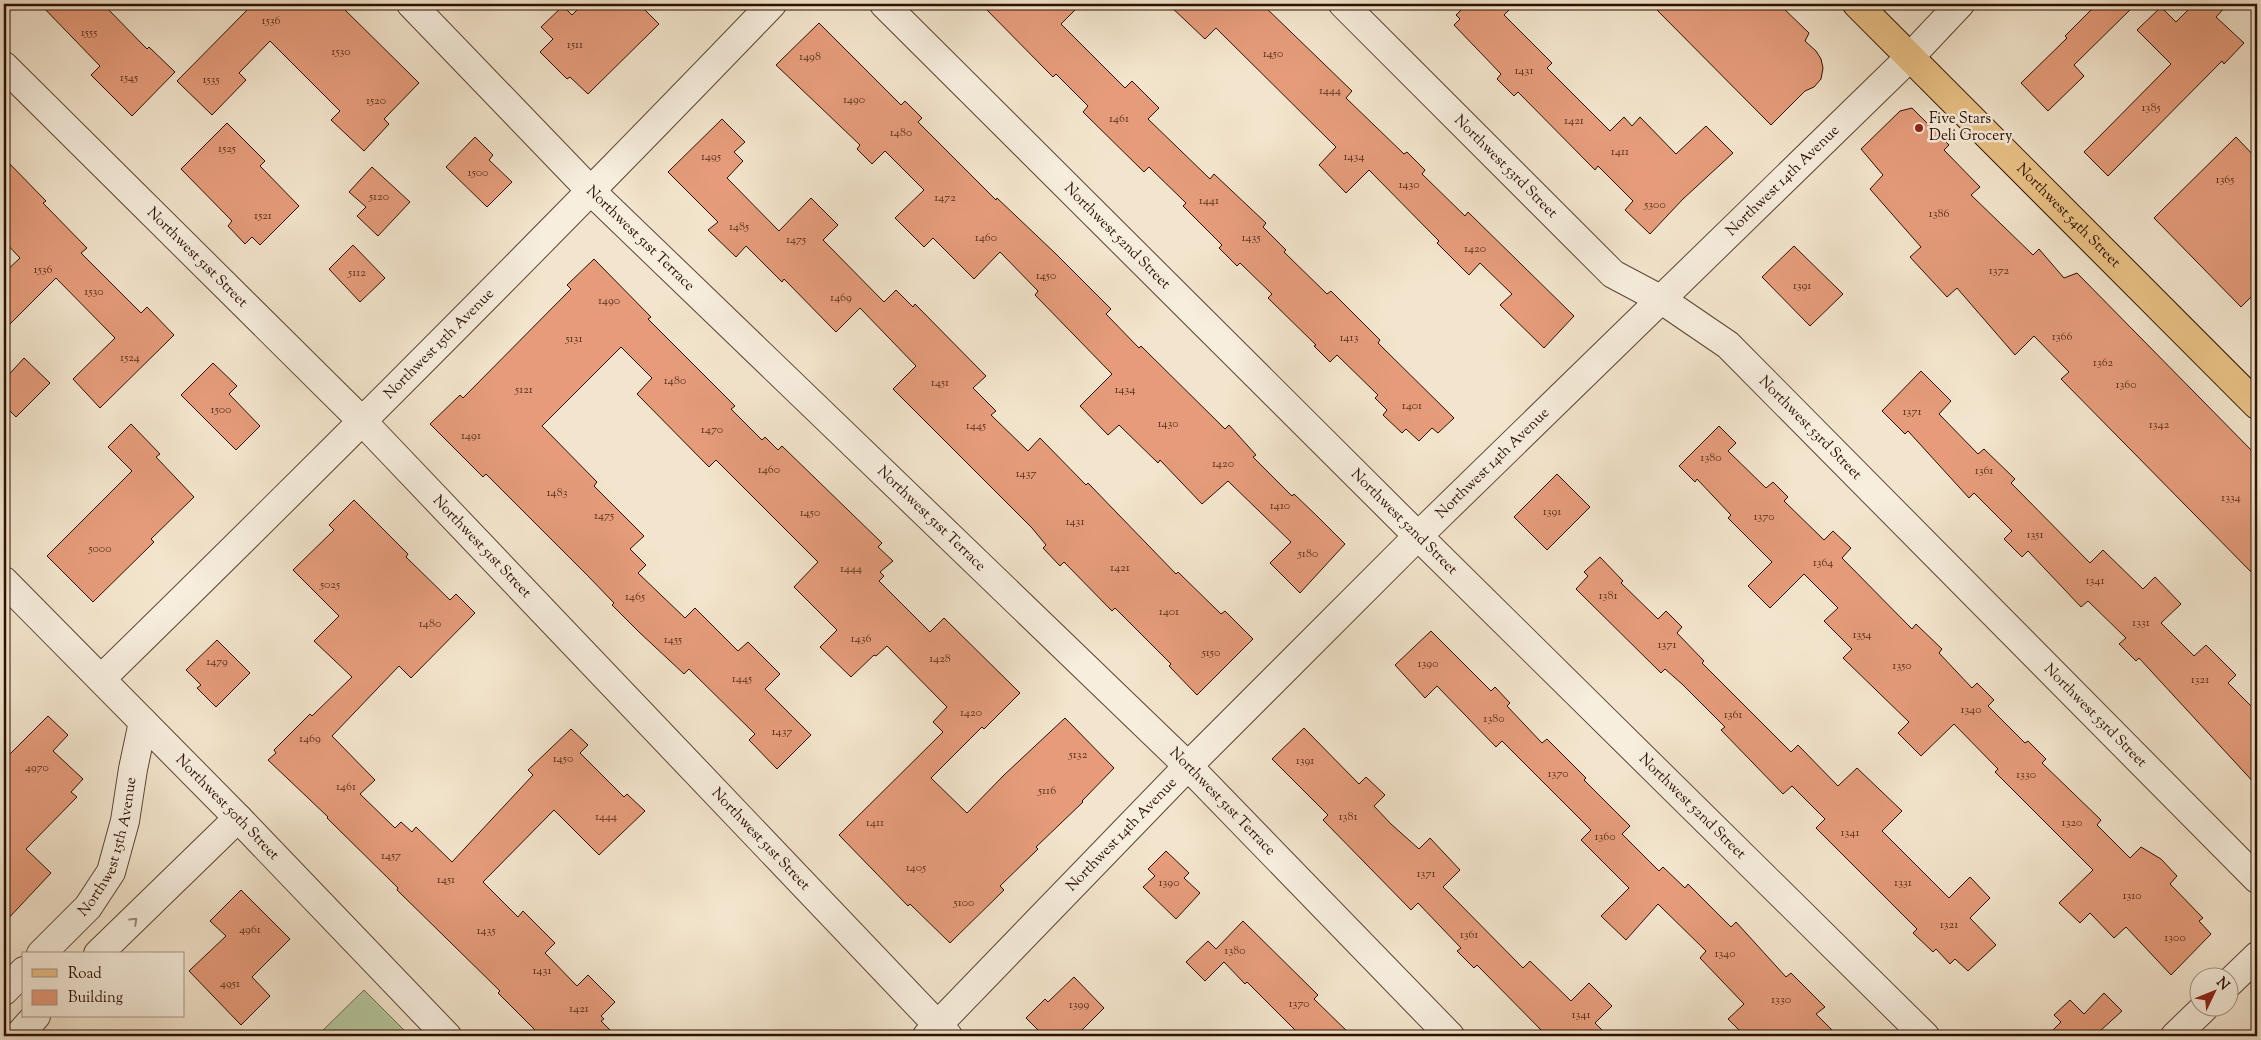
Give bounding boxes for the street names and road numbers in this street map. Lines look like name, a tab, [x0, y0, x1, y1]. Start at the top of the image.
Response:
street label: Northwest 53rd Street	[1449, 110, 1562, 223]
street label: Northwest 14th Avenue	[1721, 120, 1844, 241]
street label: Northwest 54th Street	[2011, 159, 2125, 273]
street label: Northwest 52nd Street	[1059, 178, 1175, 294]
street label: Northwest 51st Terrace	[581, 181, 699, 296]
street label: Northwest 51st Street	[142, 203, 252, 312]
street label: Northwest 15th Avenue	[379, 284, 499, 404]
street label: Northwest 53rd Street	[1754, 371, 1866, 485]
street label: Northwest 14th Avenue	[1431, 403, 1554, 524]
street label: Northwest 51st Terrace	[872, 461, 990, 576]
street label: Northwest 52nd Street	[1346, 464, 1462, 580]
street label: Northwest 51st Street	[428, 491, 536, 603]
street label: Northwest 53rd Street	[2039, 659, 2151, 772]
street label: Northwest 51st Terrace	[1165, 743, 1280, 861]
street label: Northwest 52nd Street	[1634, 749, 1751, 864]
street label: Northwest 50th Street	[171, 750, 284, 865]
street label: Northwest 14th Avenue	[1061, 773, 1182, 896]
street label: Northwest 15th Avenue	[74, 776, 142, 921]
street label: Northwest 51st Street	[707, 783, 815, 895]

